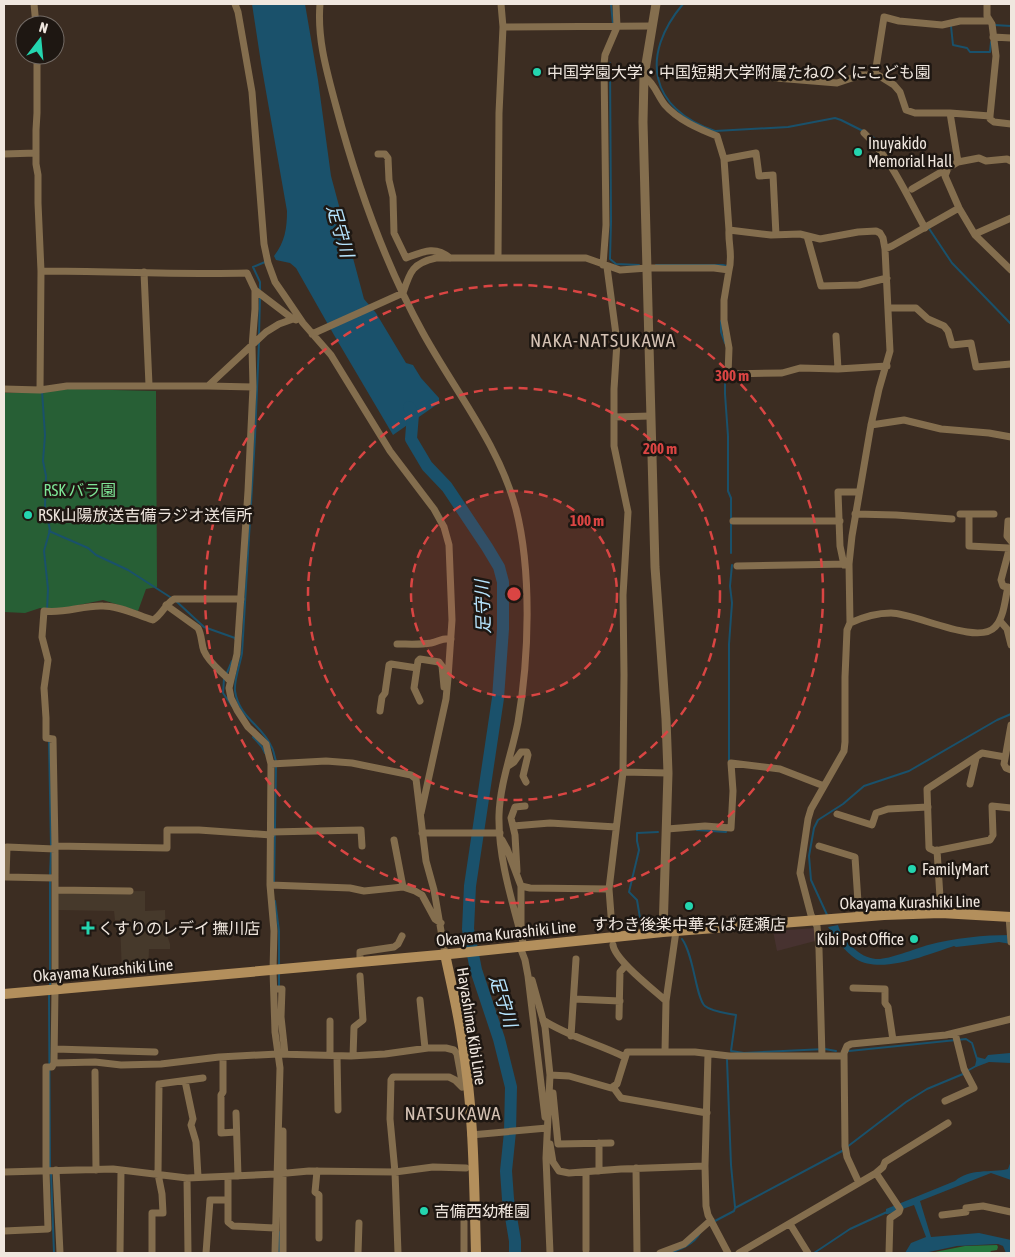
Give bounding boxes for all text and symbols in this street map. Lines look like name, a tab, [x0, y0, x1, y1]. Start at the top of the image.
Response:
north arrow	[15, 15, 65, 65]
text: N	[37, 19, 50, 36]
place label: 中国学園大学・中国短期大学附属たねのくにこども園	[547, 63, 931, 81]
marker: 中国学園大学・中国短期大学附属たねのくにこども園	[531, 66, 543, 78]
place label: Inuyakido Memorial Hall	[868, 134, 953, 170]
marker: Inuyakido Memorial Hall	[852, 146, 864, 158]
water label: 足守川	[323, 202, 359, 262]
district label: NAKA-NATSUKAWA	[530, 329, 676, 351]
text: 300 m	[715, 367, 749, 384]
text: 200 m	[643, 440, 677, 457]
park label: RSK バラ園	[44, 481, 116, 499]
place label: RSK山陽放送吉備ラジオ送信所	[38, 506, 252, 524]
marker: RSK山陽放送吉備ラジオ送信所	[22, 509, 34, 521]
text: 100 m	[570, 512, 604, 529]
water label: 足守川	[471, 578, 494, 634]
centre of rings	[505, 585, 523, 603]
place label: FamilyMart	[922, 860, 989, 879]
marker: FamilyMart	[906, 863, 918, 875]
street label: Okayama Kurashiki Line	[840, 892, 980, 913]
marker: すわき後楽中華そば 庭瀬店	[683, 900, 695, 912]
place label: すわき後楽中華そば 庭瀬店	[592, 915, 786, 933]
street label: Okayama Kurashiki Line	[435, 917, 577, 950]
place label: くすりのレデイ 撫川店	[98, 919, 260, 937]
marker: くすりのレデイ 撫川店	[82, 922, 94, 934]
place label: Kibi Post Office	[816, 930, 904, 948]
marker: Kibi Post Office	[908, 933, 920, 945]
street label: Okayama Kurashiki Line	[32, 955, 174, 986]
street label: Hayashima Kibi Line	[453, 966, 490, 1086]
water label: 足守川	[486, 972, 522, 1032]
district label: NATSUKAWA	[404, 1102, 502, 1124]
place label: 吉備西幼稚園	[434, 1202, 530, 1220]
marker: 吉備西幼稚園	[418, 1205, 430, 1217]

